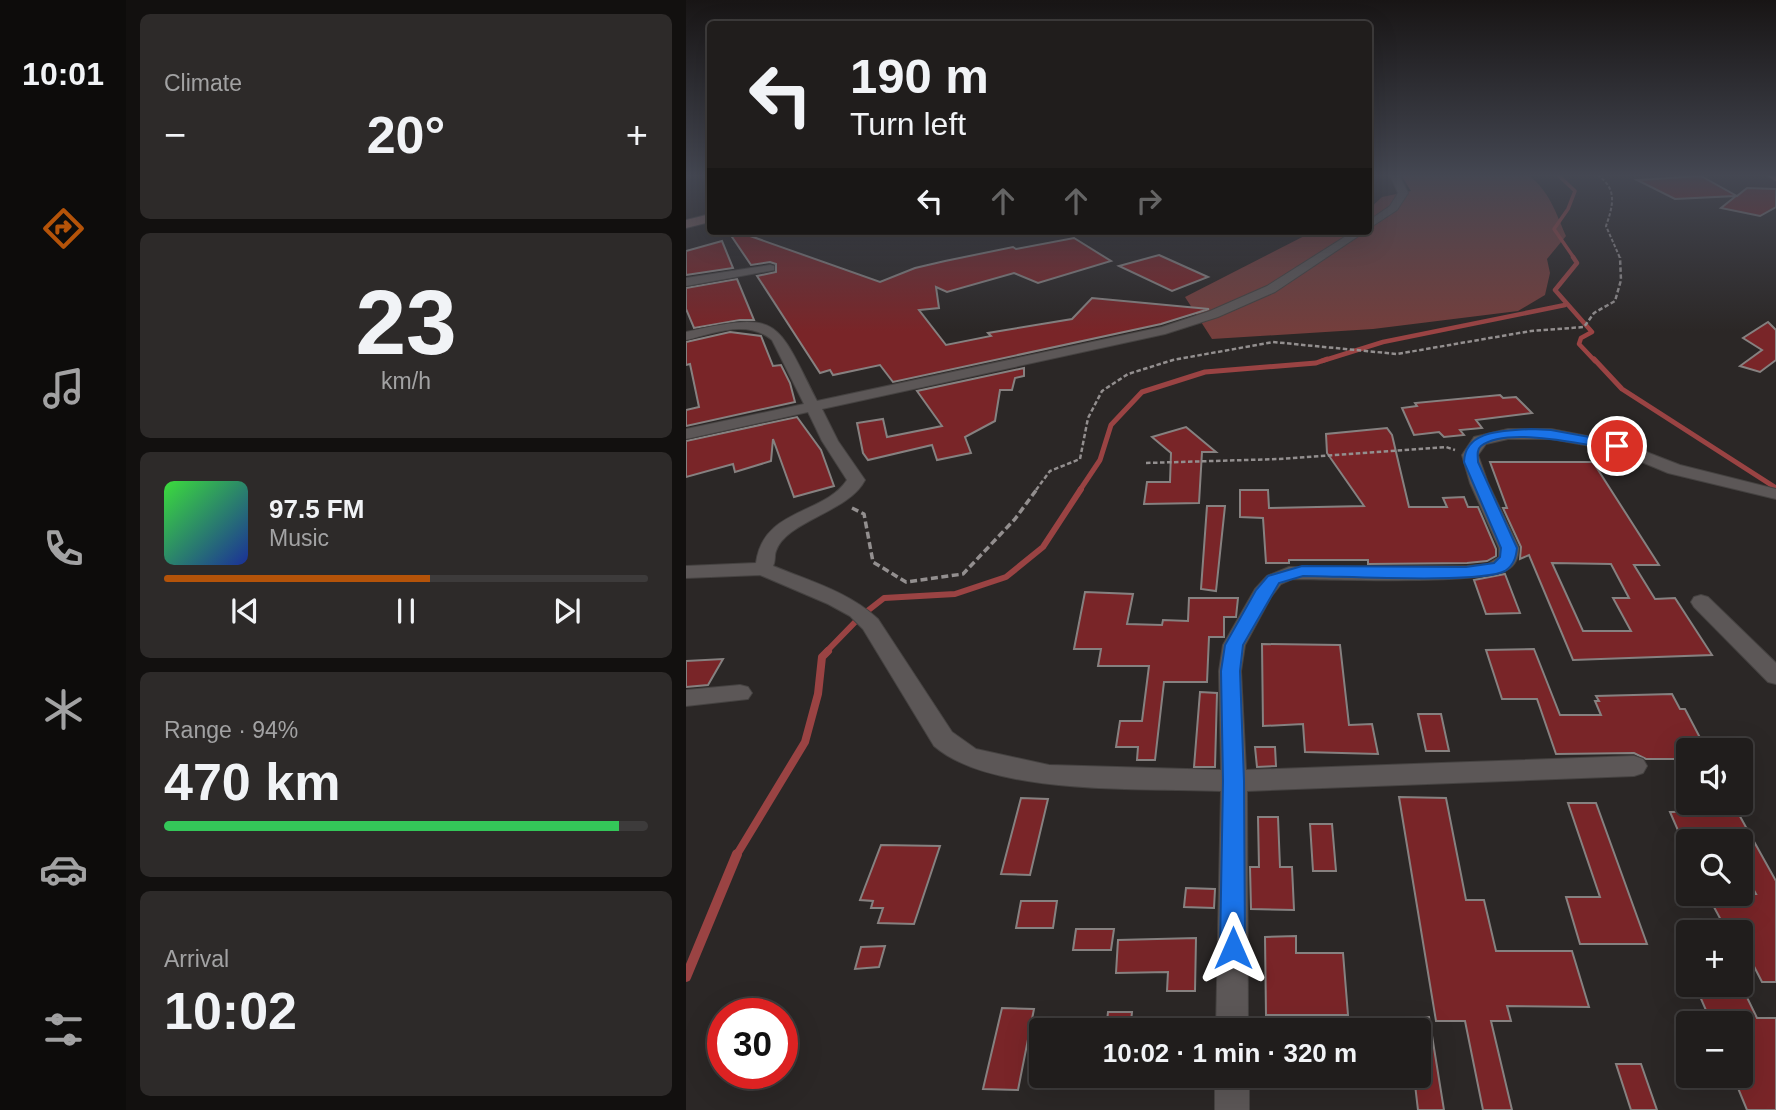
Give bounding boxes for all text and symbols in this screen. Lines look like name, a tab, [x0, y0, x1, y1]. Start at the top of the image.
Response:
icon: left	[735, 49, 826, 140]
text: 190 m	[850, 49, 989, 103]
text: 10:01	[22, 56, 104, 92]
text: Climate	[164, 70, 242, 96]
text: 20°	[367, 106, 445, 164]
text: Turn left	[850, 106, 966, 142]
text: −	[164, 114, 186, 156]
text: +	[626, 114, 648, 156]
icon: left	[911, 182, 949, 220]
icon: ahead	[984, 182, 1022, 220]
icon: ahead	[1057, 182, 1095, 220]
icon: right	[1130, 182, 1168, 220]
icon: directions	[39, 204, 88, 253]
text: 23	[355, 272, 457, 373]
icon: music	[39, 364, 88, 413]
text: km/h	[381, 368, 431, 394]
pin	[1587, 416, 1647, 476]
icon: arrive	[1598, 427, 1636, 465]
text: 97.5 FM	[269, 494, 364, 524]
icon: phone	[39, 524, 88, 573]
text: Music	[269, 525, 329, 551]
icon: previous	[226, 592, 264, 630]
icon: pause	[387, 592, 425, 630]
icon: next	[548, 592, 586, 630]
icon: climate	[39, 685, 88, 734]
text: Range · 94%	[164, 717, 298, 743]
map controls	[1676, 738, 1753, 1088]
button: sound	[1676, 738, 1753, 815]
text: 470 km	[164, 753, 340, 811]
button: search	[1676, 829, 1753, 906]
icon: car	[39, 845, 88, 894]
position arrow	[1196, 911, 1270, 985]
button: +	[1676, 920, 1753, 997]
text: Arrival	[164, 946, 229, 972]
text: 10:02	[164, 982, 297, 1040]
speed limit sign: 30	[707, 998, 798, 1089]
icon: filters	[39, 1005, 88, 1054]
button: −	[1676, 1011, 1753, 1088]
text: 10:02 · 1 min · 320 m	[1103, 1038, 1357, 1068]

